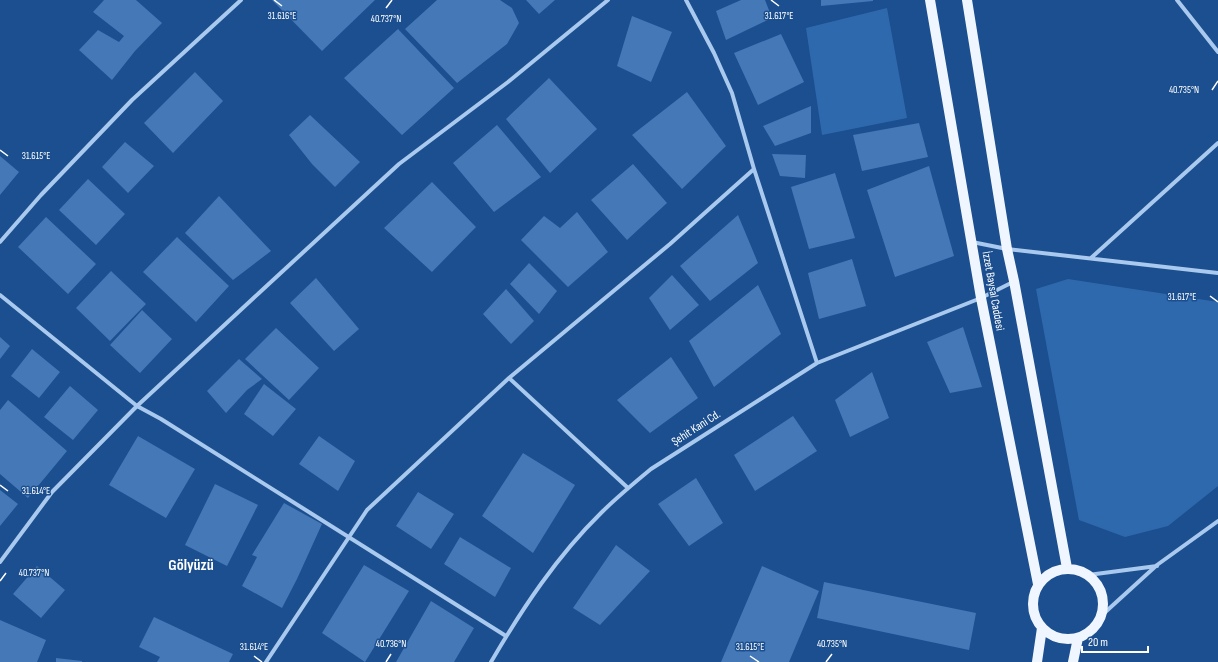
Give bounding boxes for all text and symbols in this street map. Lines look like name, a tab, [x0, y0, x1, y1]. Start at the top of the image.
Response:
text: 31.616°E	[268, 10, 297, 22]
text: 31.617°E	[765, 10, 793, 22]
text: 40.737°N	[371, 13, 401, 25]
text: 40.735°N	[1169, 84, 1199, 96]
text: 31.615°E	[22, 150, 50, 162]
street label: İzzet Baysal Caddesi	[979, 250, 1007, 332]
text: 31.617°E	[1168, 291, 1196, 303]
street label: Şehit Kani Cd.	[669, 407, 723, 449]
text: 31.614°E	[22, 485, 50, 497]
district label: Gölyüzü	[168, 556, 214, 575]
text: 40.737°N	[19, 567, 49, 579]
scale bar	[1082, 628, 1148, 654]
text: 20 m	[1088, 635, 1108, 650]
text: 40.736°N	[376, 638, 406, 650]
text: 40.735°N	[817, 638, 847, 650]
text: 31.614°E	[240, 641, 268, 653]
text: 31.615°E	[736, 641, 764, 653]

